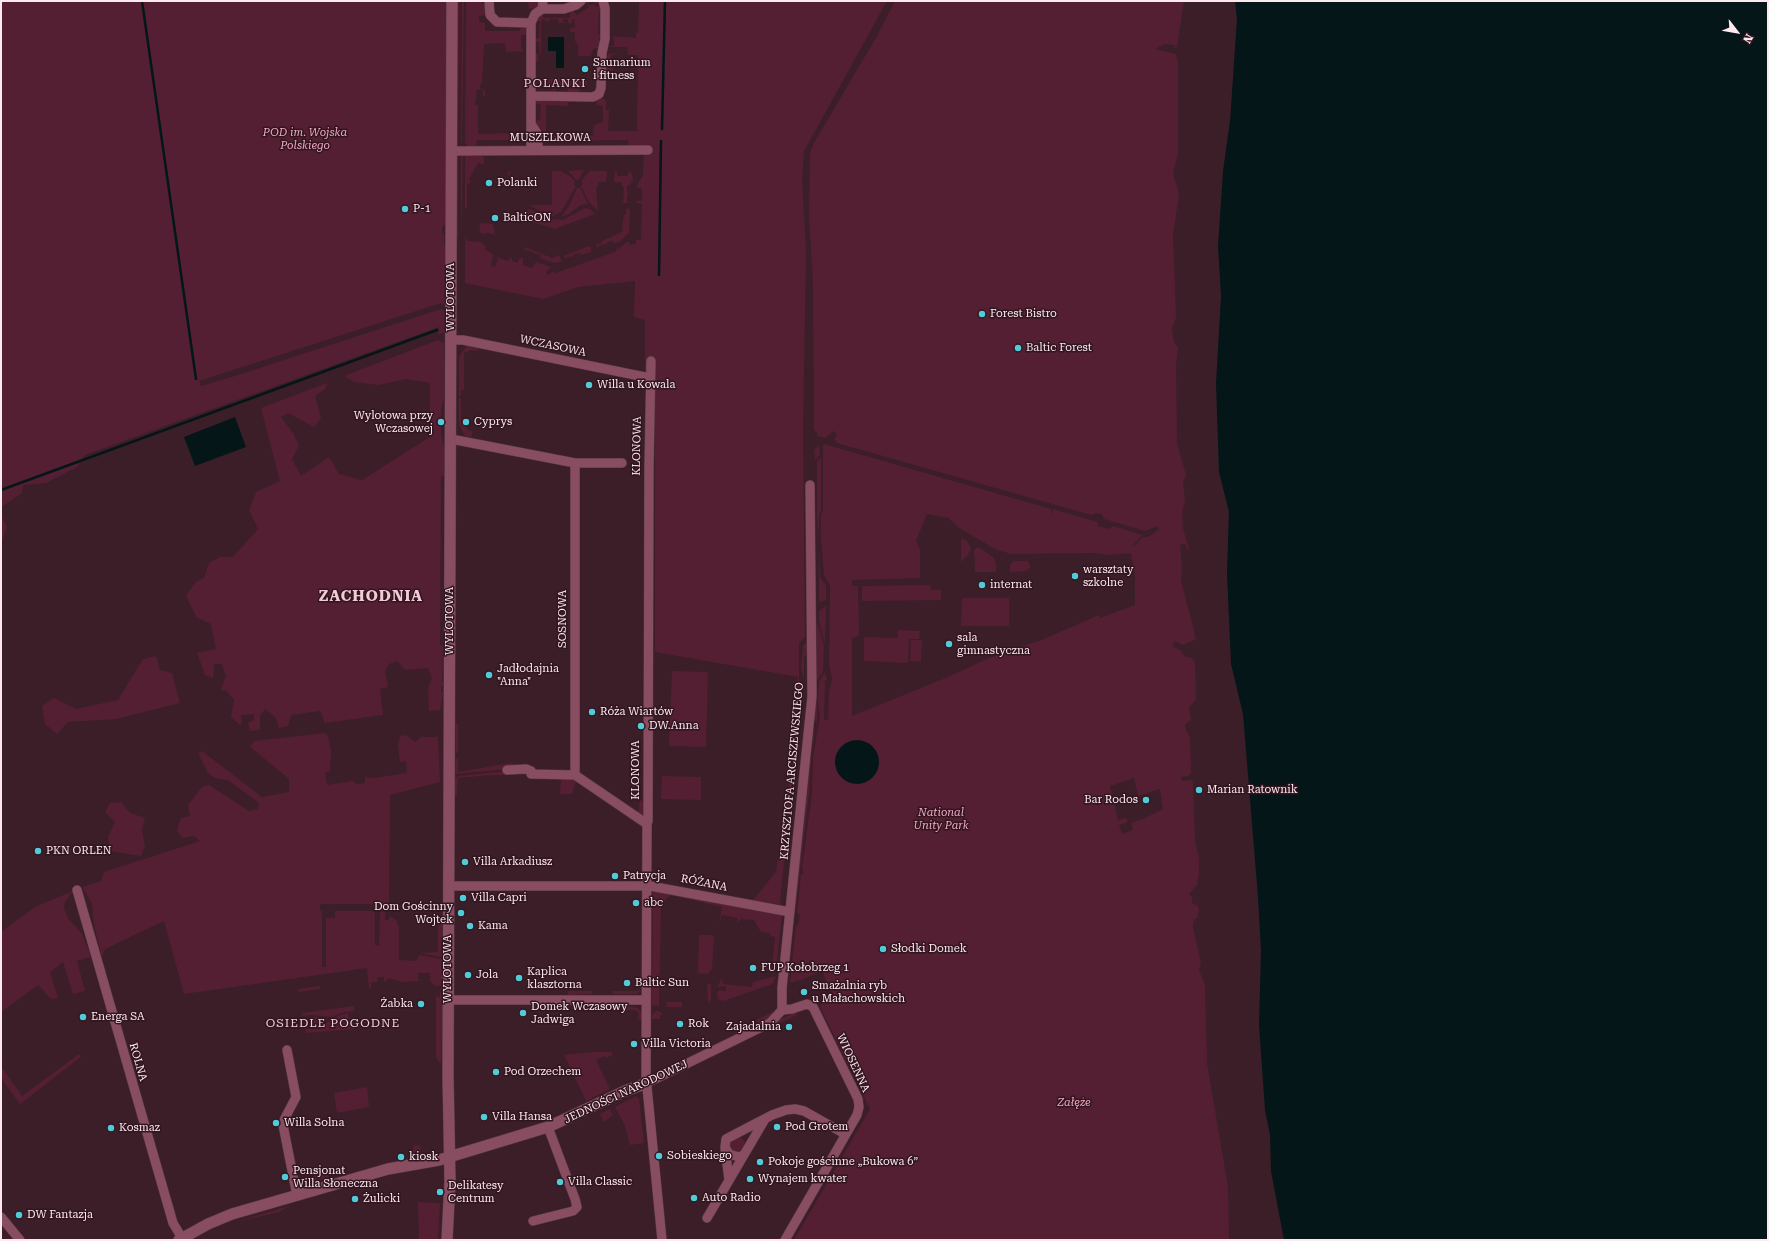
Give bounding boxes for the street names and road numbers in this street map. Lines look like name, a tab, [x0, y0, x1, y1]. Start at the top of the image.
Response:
street label: MUSZELKOWA	[509, 131, 591, 145]
street label: WYLOTOWA	[444, 263, 458, 331]
street label: WCZASOWA	[519, 333, 587, 359]
street label: KLONOWA	[630, 416, 644, 476]
street label: WYLOTOWA	[443, 587, 457, 655]
street label: SOSNOWA	[556, 590, 570, 648]
street label: KRZYSZTOFA ARCISZEWSKIEGO	[778, 682, 806, 860]
street label: KLONOWA	[629, 740, 643, 800]
street label: RÓŻANA	[680, 872, 728, 894]
street label: WYLOTOWA	[441, 935, 455, 1003]
street label: WIOSENNA	[834, 1032, 872, 1094]
street label: ROLNA	[126, 1041, 150, 1083]
street label: JEDNOŚCI NARODOWEJ	[562, 1057, 690, 1127]

